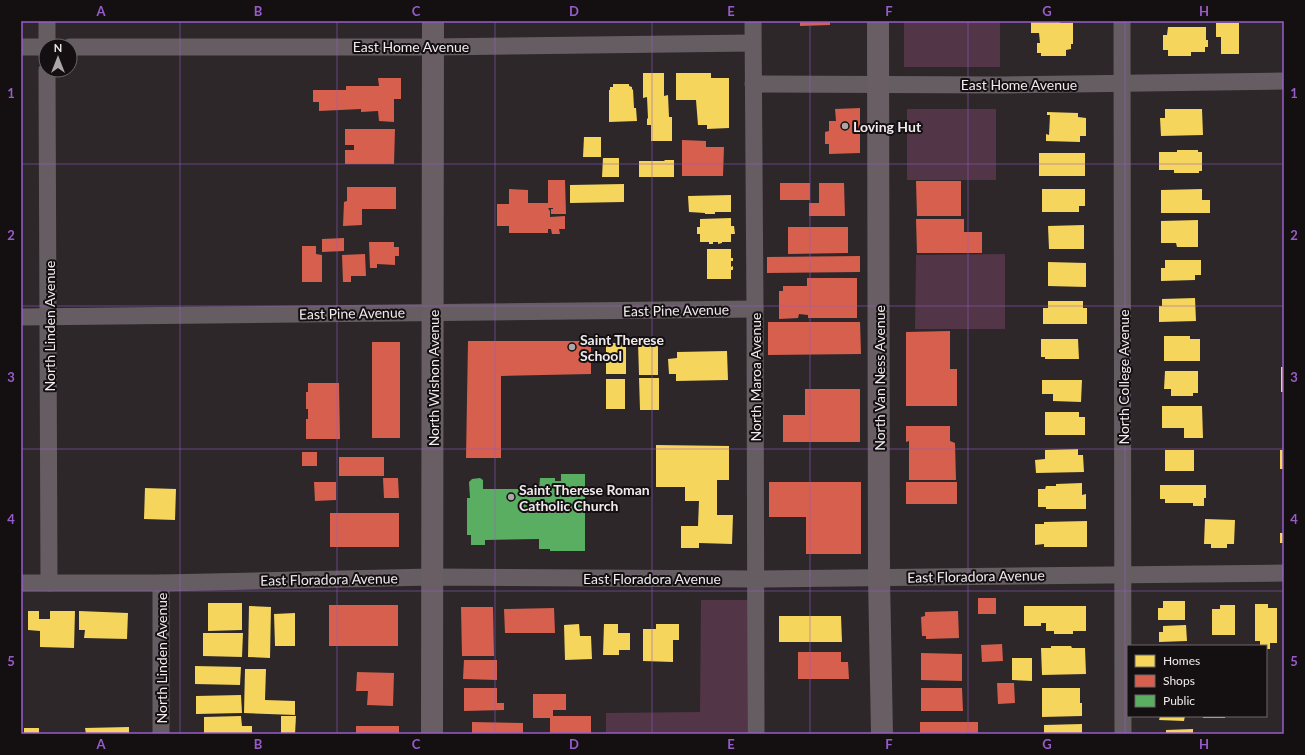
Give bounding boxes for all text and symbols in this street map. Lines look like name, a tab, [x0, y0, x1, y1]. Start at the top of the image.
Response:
text: A	[95, 3, 106, 19]
text: B	[254, 3, 263, 19]
text: C	[412, 3, 421, 19]
text: D	[569, 3, 579, 19]
text: E	[727, 3, 735, 19]
text: F	[885, 3, 893, 19]
text: G	[1042, 3, 1052, 19]
text: H	[1199, 3, 1209, 19]
north arrow	[38, 38, 78, 78]
street label: East Home Avenue	[353, 38, 469, 55]
text: N	[54, 41, 62, 54]
street label: East Home Avenue	[961, 76, 1077, 93]
text: 1	[7, 85, 15, 101]
text: 1	[1290, 85, 1298, 101]
place label: Loving Hut	[853, 118, 922, 135]
marker: Loving Hut	[840, 121, 850, 131]
text: 2	[7, 227, 15, 243]
text: 2	[1290, 227, 1298, 243]
street label: North Linden Avenue	[41, 261, 58, 391]
street label: East Pine Avenue	[623, 301, 729, 319]
street label: East Pine Avenue	[299, 304, 405, 322]
street label: North Van Ness Avenue	[871, 305, 888, 451]
street label: North College Avenue	[1115, 309, 1132, 445]
street label: North Wishon Avenue	[425, 310, 442, 446]
street label: North Maroa Avenue	[747, 313, 764, 441]
place label: Saint Therese School	[580, 331, 665, 364]
marker: Saint Therese School	[567, 342, 577, 352]
text: 3	[7, 369, 15, 385]
text: 3	[1290, 369, 1298, 385]
place label: Saint Therese Roman Catholic Church	[519, 481, 650, 514]
marker: Saint Therese Roman Catholic Church	[506, 492, 516, 502]
text: 4	[7, 511, 15, 527]
text: 4	[1290, 511, 1298, 527]
street label: East Floradora Avenue	[907, 566, 1045, 586]
street label: East Floradora Avenue	[260, 569, 398, 589]
street label: East Floradora Avenue	[583, 570, 721, 587]
street label: North Linden Avenue	[153, 593, 170, 723]
legend	[1127, 645, 1267, 717]
text: 5	[7, 653, 15, 669]
text: Homes	[1163, 653, 1200, 668]
text: 5	[1290, 653, 1298, 669]
text: Shops	[1163, 673, 1195, 688]
text: Public	[1163, 693, 1195, 708]
text: A	[95, 736, 106, 752]
text: B	[254, 736, 263, 752]
text: C	[412, 736, 421, 752]
text: D	[569, 736, 579, 752]
text: E	[727, 736, 735, 752]
text: F	[885, 736, 893, 752]
text: G	[1042, 736, 1052, 752]
text: H	[1199, 736, 1209, 752]

